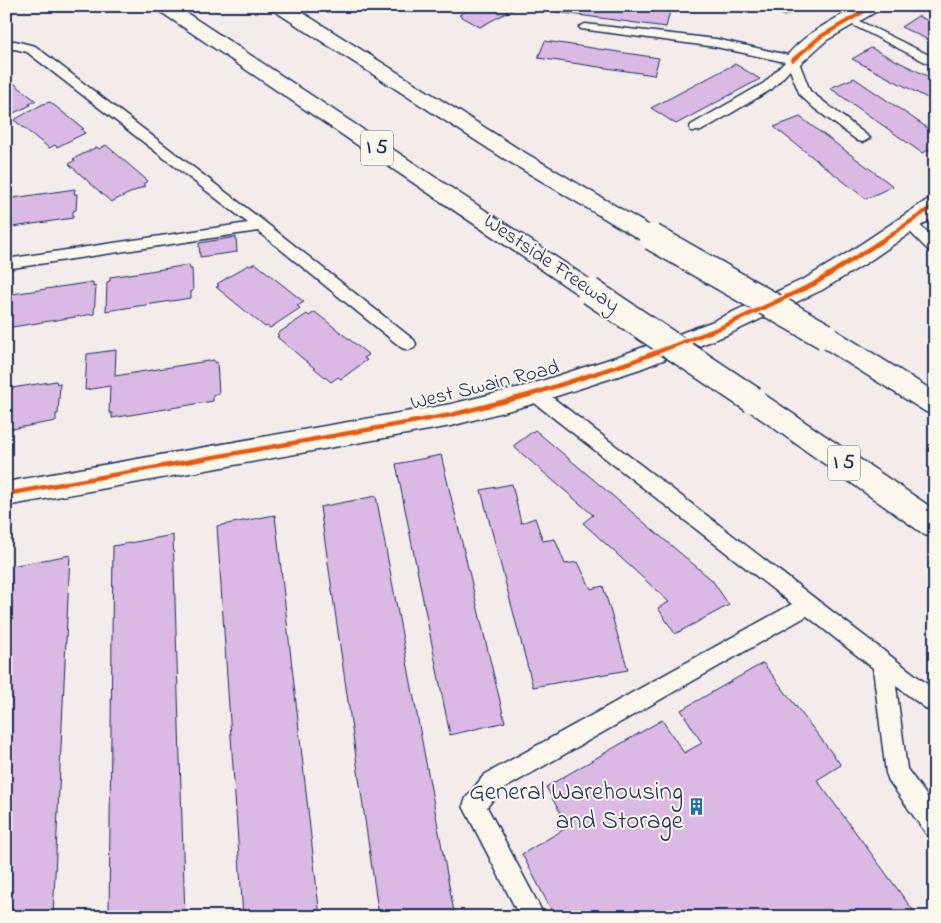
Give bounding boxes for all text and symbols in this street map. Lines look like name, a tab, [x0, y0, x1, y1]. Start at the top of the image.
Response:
road number: I 5	[361, 130, 393, 166]
street label: Westside Freeway	[476, 207, 625, 322]
street label: West Swain Road	[407, 353, 563, 419]
road number: I 5	[828, 446, 860, 480]
place label: General Warehousing and Storage	[469, 775, 684, 841]
building icon: General Warehousing and Storage	[687, 797, 707, 817]

